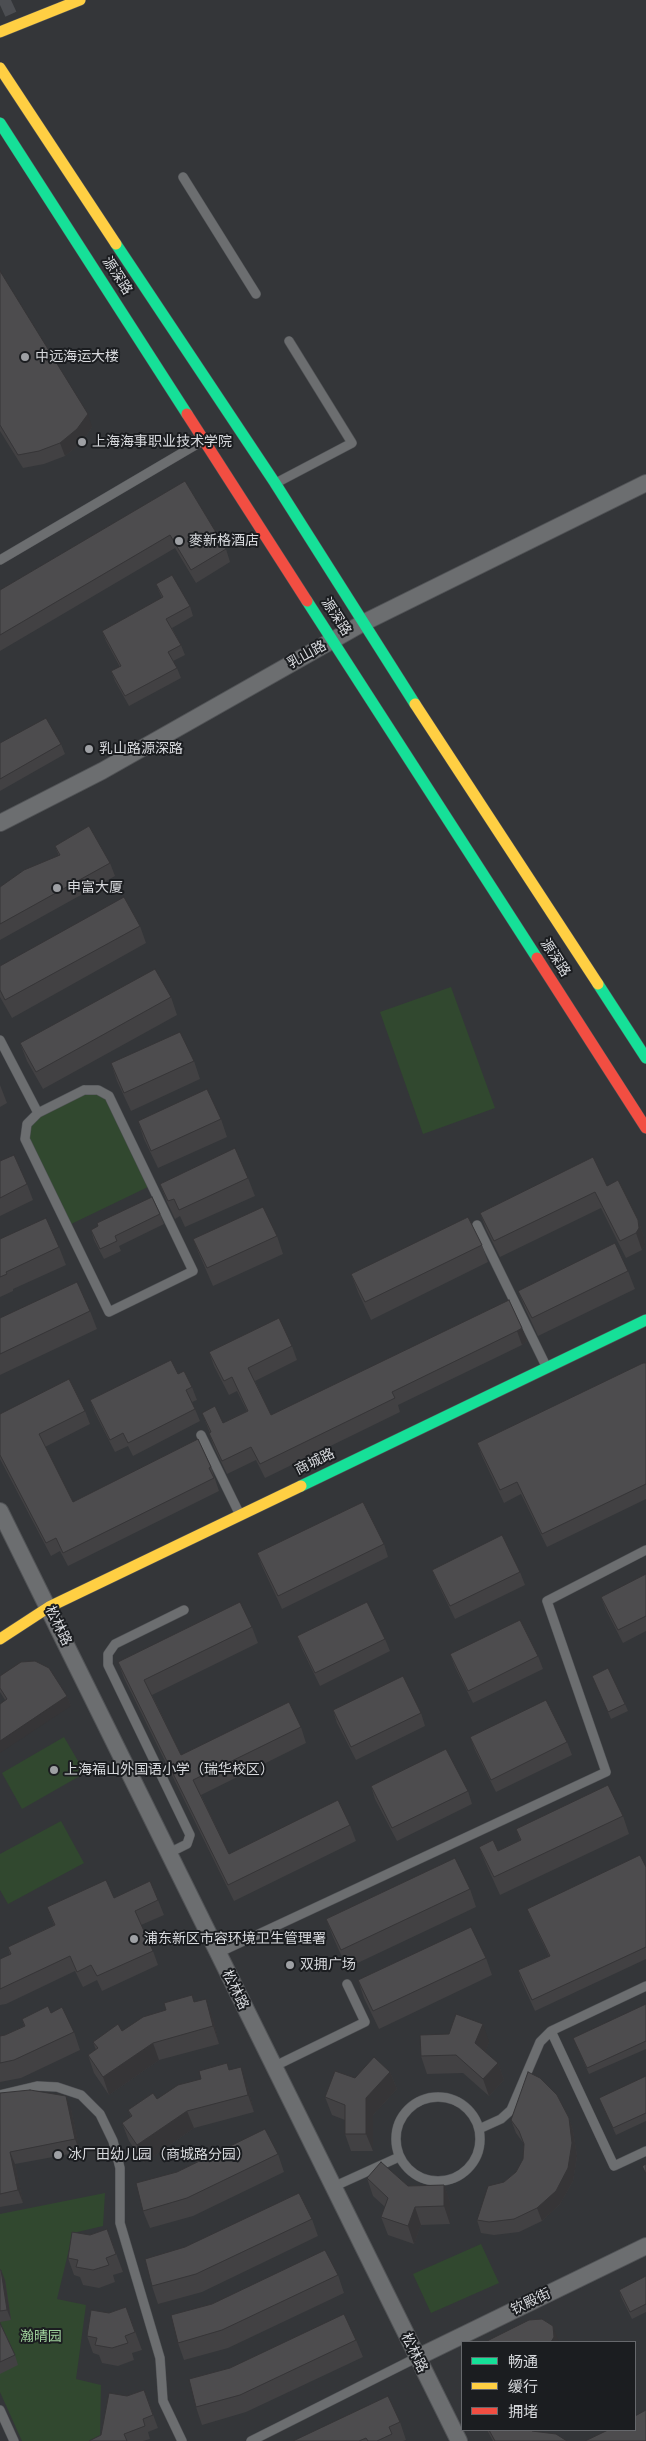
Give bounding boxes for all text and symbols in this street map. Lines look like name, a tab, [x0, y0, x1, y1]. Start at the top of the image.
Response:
street label: 源深路	[99, 254, 135, 298]
place label: 中远海运大楼	[35, 349, 119, 365]
marker: 中远海运大楼	[19, 351, 31, 363]
place label: 上海海事职业技术学院	[92, 434, 232, 450]
marker: 上海海事职业技术学院	[76, 436, 88, 448]
place label: 麥新格酒店	[189, 533, 259, 549]
marker: 麥新格酒店	[173, 535, 185, 547]
street label: 源深路	[318, 595, 354, 639]
street label: 乳山路	[285, 637, 329, 673]
place label: 乳山路源深路	[99, 741, 183, 757]
marker: 乳山路源深路	[83, 743, 95, 755]
place label: 申富大厦	[67, 880, 123, 896]
marker: 申富大厦	[51, 882, 63, 894]
street label: 源深路	[537, 936, 573, 980]
street label: 商城路	[292, 1445, 338, 1479]
street label: 松林路	[41, 1603, 75, 1649]
place label: 上海福山外国语小学（瑞华校区）	[64, 1762, 274, 1778]
marker: 上海福山外国语小学（瑞华校区）	[48, 1764, 60, 1776]
place label: 浦东新区市容环境卫生管理署	[144, 1931, 326, 1947]
marker: 浦东新区市容环境卫生管理署	[128, 1933, 140, 1945]
place label: 双拥广场	[300, 1957, 356, 1973]
marker: 双拥广场	[284, 1959, 296, 1971]
street label: 松林路	[218, 1967, 252, 2013]
place label: 冰厂田幼儿园（商城路分园）	[68, 2147, 250, 2163]
marker: 冰厂田幼儿园（商城路分园）	[52, 2149, 64, 2161]
street label: 钦殿街	[508, 2285, 554, 2319]
park label: 瀚晴园	[20, 2329, 62, 2345]
street label: 松林路	[397, 2330, 431, 2376]
legend	[461, 2341, 636, 2431]
text: 畅通	[508, 2353, 538, 2371]
text: 缓行	[508, 2378, 538, 2396]
text: 拥堵	[508, 2403, 538, 2421]

